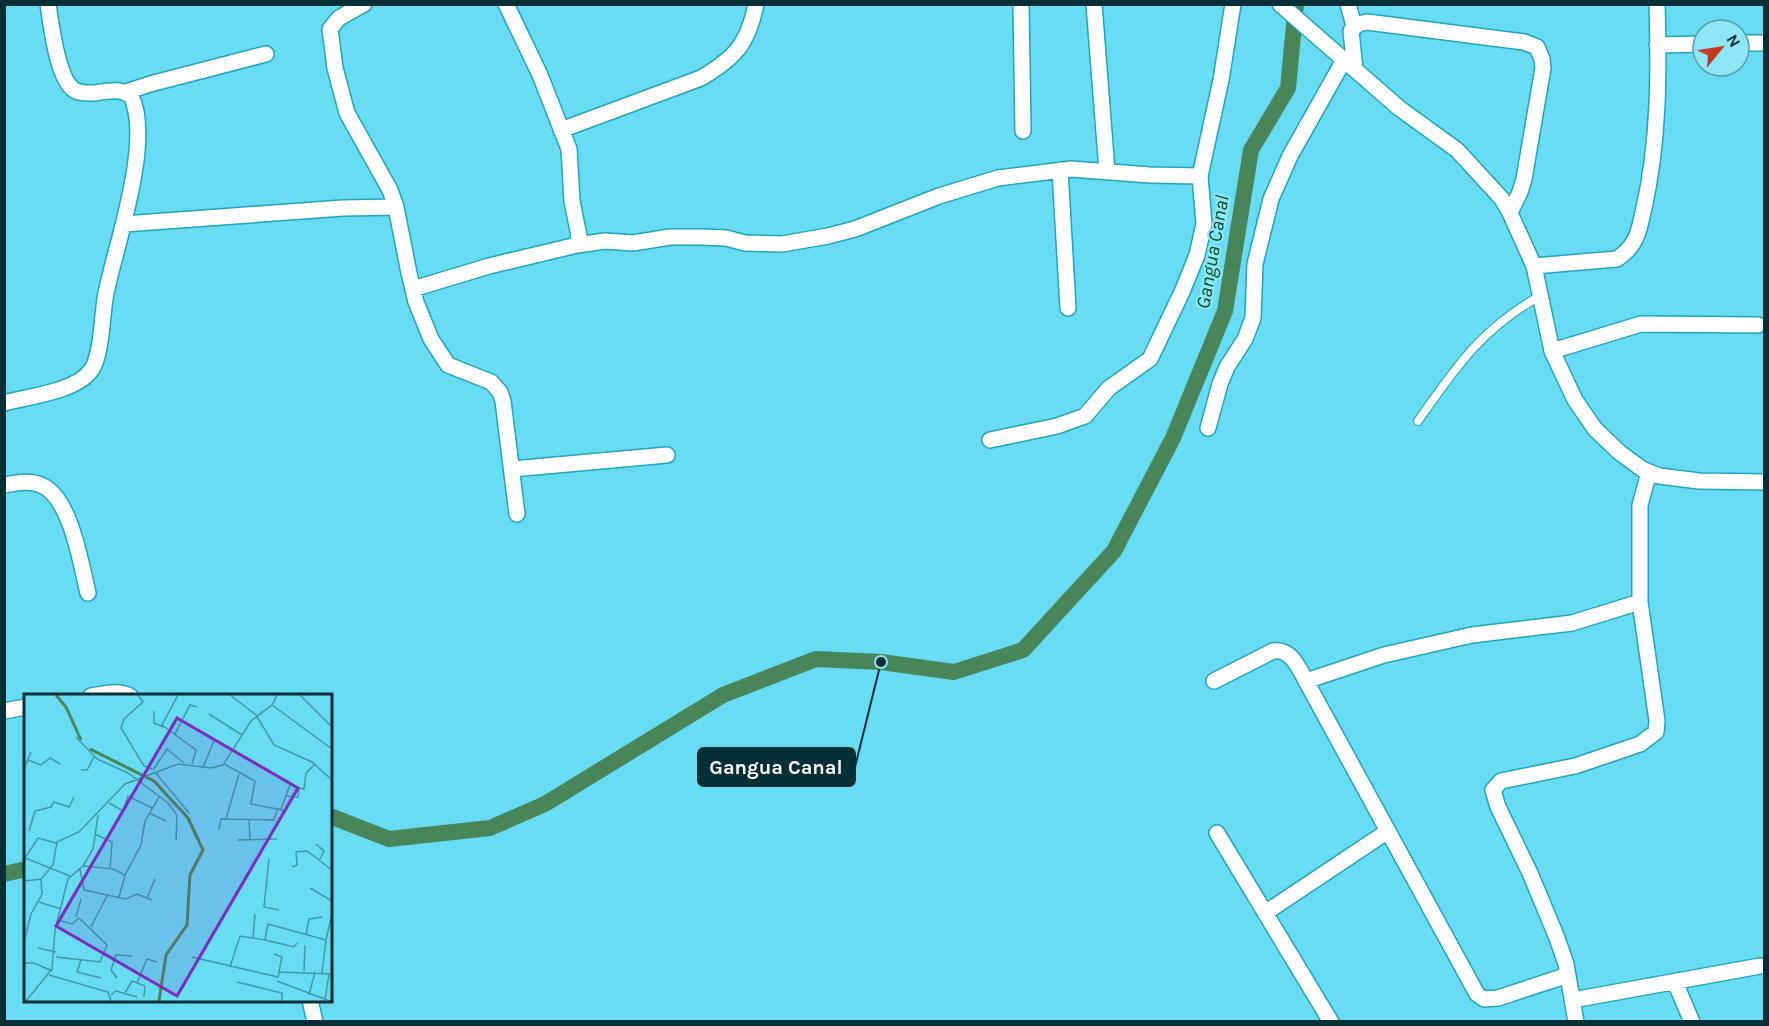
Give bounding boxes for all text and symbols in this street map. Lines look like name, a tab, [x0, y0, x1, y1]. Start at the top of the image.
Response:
north arrow	[1691, 18, 1751, 78]
text: N	[1722, 31, 1745, 50]
water label: Gangua Canal	[1191, 193, 1234, 311]
inset map	[24, 694, 332, 1002]
callout: Gangua Canal	[698, 748, 855, 786]
text: Gangua Canal	[709, 756, 843, 779]

